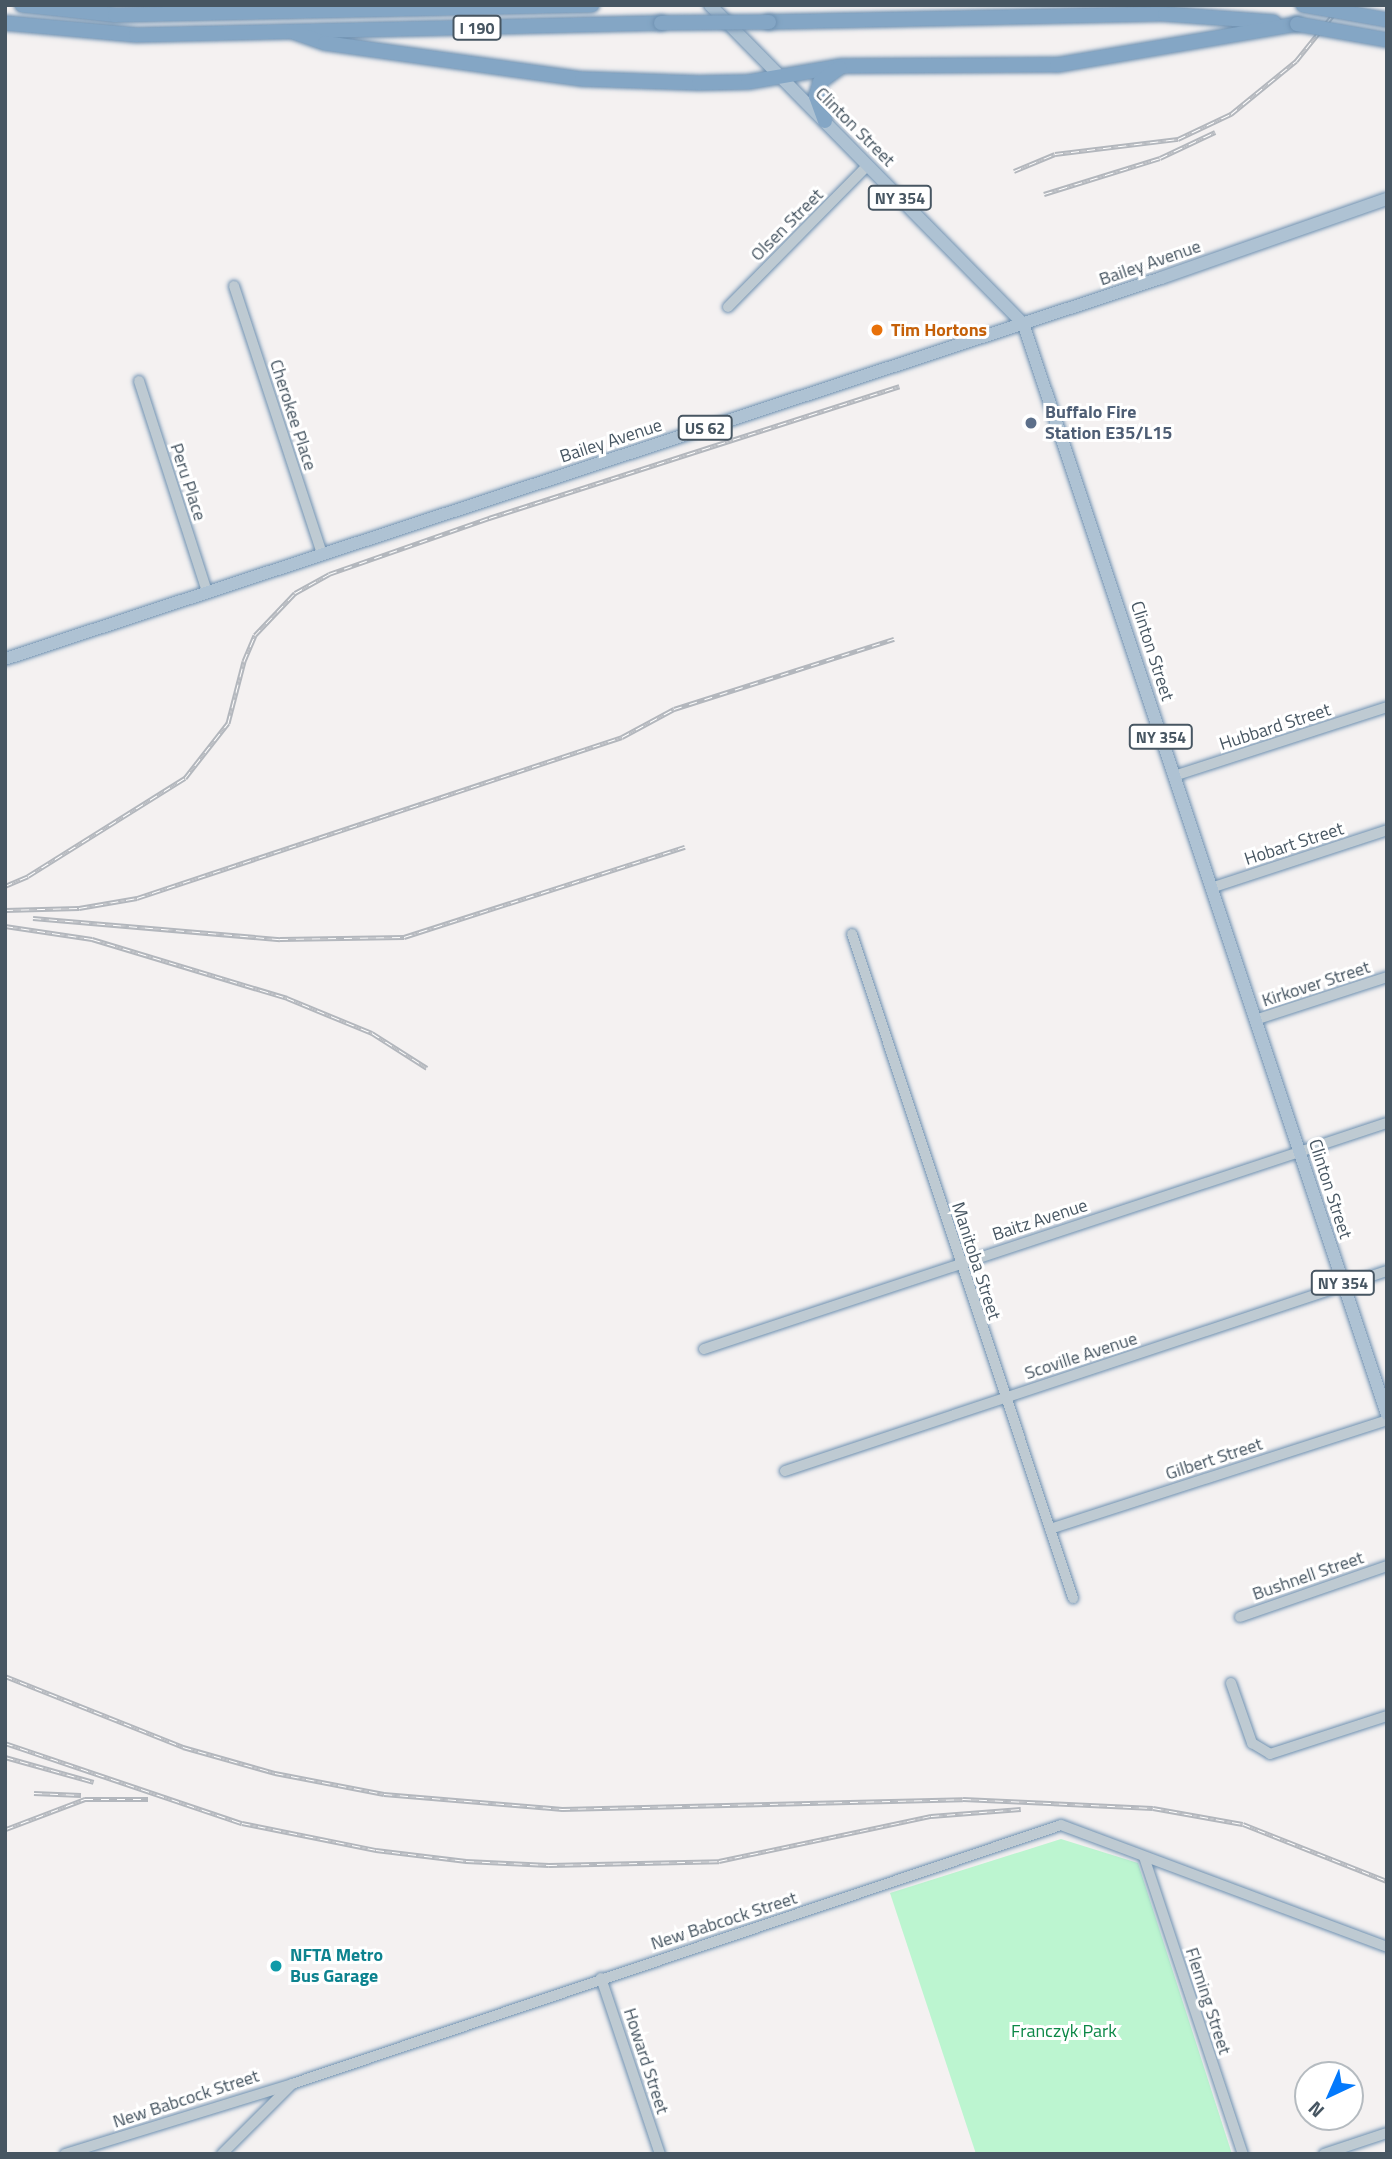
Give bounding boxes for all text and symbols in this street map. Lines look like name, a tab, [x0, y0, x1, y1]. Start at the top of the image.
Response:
road number: I 190	[452, 16, 502, 40]
street label: Clinton Street	[811, 83, 899, 171]
street label: Olsen Street	[746, 184, 828, 266]
road number: NY 354	[867, 186, 933, 210]
street label: Bailey Avenue	[1096, 236, 1204, 290]
place label: Tim Hortons	[891, 319, 987, 341]
marker: Tim Hortons	[869, 322, 885, 338]
street label: Cherokee Place	[265, 357, 321, 473]
place label: Buffalo Fire Station E35/L15	[1045, 402, 1172, 444]
street label: Bailey Avenue	[557, 414, 665, 468]
marker: Buffalo Fire Station E35/L15	[1023, 415, 1039, 431]
road number: US 62	[677, 416, 733, 440]
street label: Peru Place	[165, 441, 211, 523]
street label: Clinton Street	[1126, 599, 1178, 703]
street label: Hubbard Street	[1217, 699, 1333, 755]
road number: NY 354	[1128, 724, 1194, 750]
street label: Hobart Street	[1242, 818, 1346, 870]
street label: Kirkover Street	[1259, 956, 1373, 1012]
street label: Clinton Street	[1304, 1137, 1356, 1241]
street label: Baitz Avenue	[990, 1194, 1090, 1246]
street label: Manitoba Street	[947, 1199, 1005, 1323]
road number: NY 354	[1310, 1270, 1376, 1296]
street label: Scoville Avenue	[1022, 1328, 1140, 1384]
street label: Gilbert Street	[1163, 1433, 1265, 1485]
street label: Bushnell Street	[1250, 1547, 1366, 1605]
street label: New Babcock Street	[648, 1887, 800, 1955]
place label: NFTA Metro Bus Garage	[290, 1945, 383, 1988]
street label: Fleming Street	[1181, 1945, 1235, 2057]
marker: NFTA Metro Bus Garage	[268, 1958, 284, 1974]
street label: Howard Street	[619, 2005, 673, 2117]
park label: Franczyk Park	[1011, 2020, 1117, 2042]
north arrow	[1294, 2061, 1364, 2131]
street label: New Babcock Street	[110, 2065, 262, 2133]
text: N	[1301, 2095, 1330, 2125]

